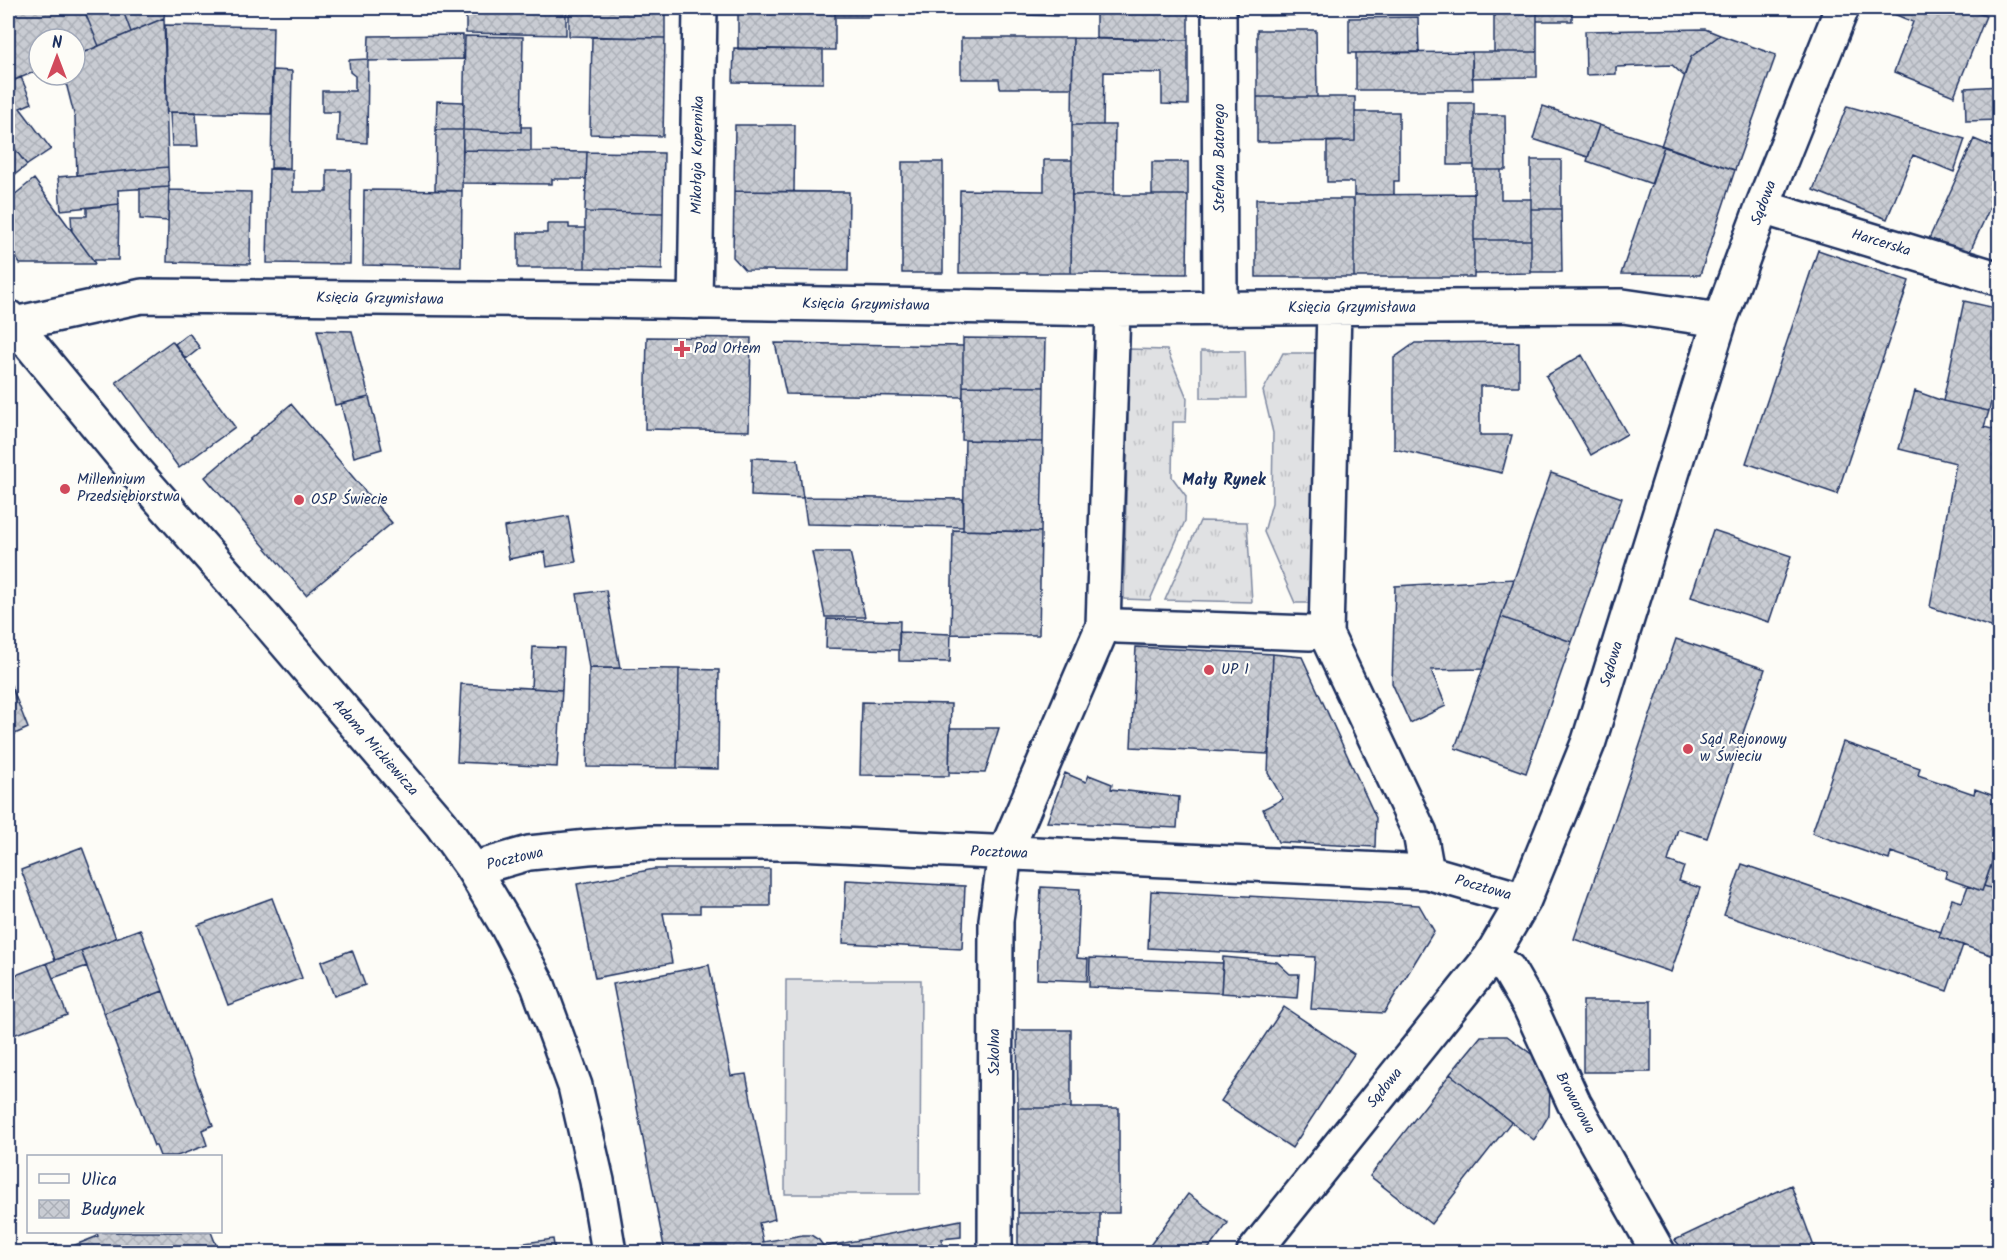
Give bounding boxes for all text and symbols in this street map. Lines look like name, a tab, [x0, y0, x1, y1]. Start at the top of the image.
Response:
north arrow	[27, 27, 87, 87]
text: N	[52, 31, 62, 56]
street label: Mikołaja Kopernika	[685, 95, 711, 215]
street label: Stefana Batorego	[1208, 103, 1232, 213]
street label: Sądowa	[1744, 177, 1784, 229]
street label: Harcerska	[1848, 223, 1914, 263]
street label: Księcia Grzymisława	[316, 286, 444, 312]
street label: Księcia Grzymisława	[802, 292, 930, 318]
street label: Księcia Grzymisława	[1288, 296, 1416, 320]
place label: Pod Orłem	[694, 337, 761, 361]
marker: Pod Orłem	[675, 342, 689, 356]
place label: Millennium Przedsiębiorstwa	[77, 468, 180, 509]
district label: Mały Rynek	[1182, 468, 1267, 493]
marker: Millennium Przedsiębiorstwa	[58, 482, 72, 496]
place label: OSP Świecie	[311, 488, 388, 512]
marker: OSP Świecie	[292, 493, 306, 507]
street label: Sądowa	[1594, 638, 1630, 690]
place label: UP 1	[1221, 658, 1249, 682]
marker: UP 1	[1202, 663, 1216, 677]
street label: Adama Mickiewicza	[326, 694, 424, 802]
place label: Sąd Rejonowy w Świeciu	[1700, 728, 1788, 769]
marker: Sąd Rejonowy w Świeciu	[1681, 742, 1695, 756]
street label: Pocztowa	[970, 840, 1028, 866]
street label: Pocztowa	[484, 841, 546, 877]
street label: Pocztowa	[1452, 868, 1514, 908]
street label: Szkolna	[983, 1028, 1007, 1076]
street label: Sądowa	[1361, 1062, 1409, 1114]
street label: Browarowa	[1549, 1068, 1601, 1138]
legend	[27, 1155, 222, 1233]
text: Ulica	[81, 1166, 117, 1195]
text: Budynek	[81, 1196, 145, 1225]

